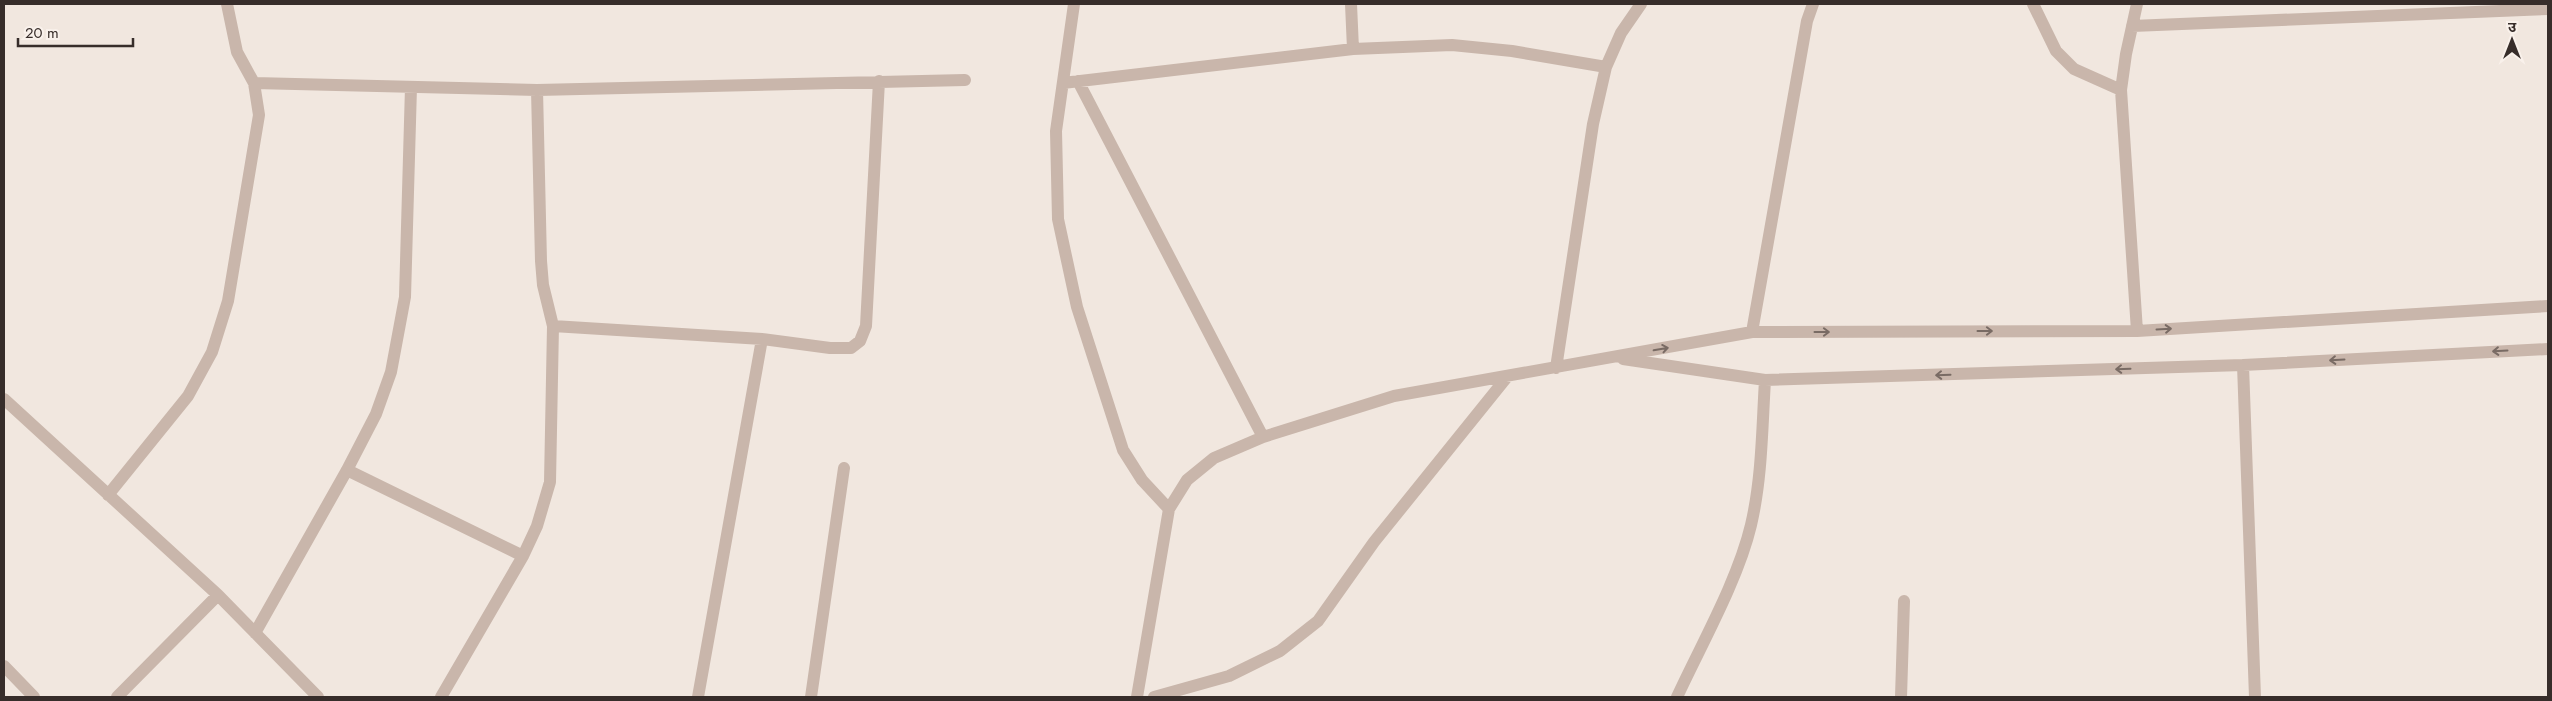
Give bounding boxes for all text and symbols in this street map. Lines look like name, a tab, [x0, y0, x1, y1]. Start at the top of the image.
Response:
scale bar	[18, 15, 132, 47]
north arrow	[2487, 15, 2537, 65]
text: उ	[2508, 17, 2517, 37]
text: 20 m	[25, 22, 59, 44]
one-way arrow	[2156, 324, 2172, 333]
one-way arrow	[1976, 326, 1992, 336]
one-way arrow	[1814, 327, 1830, 337]
one-way arrow	[1653, 343, 1669, 353]
one-way arrow	[2492, 347, 2508, 356]
one-way arrow	[2330, 356, 2346, 365]
one-way arrow	[2115, 364, 2131, 374]
one-way arrow	[1935, 370, 1951, 379]

